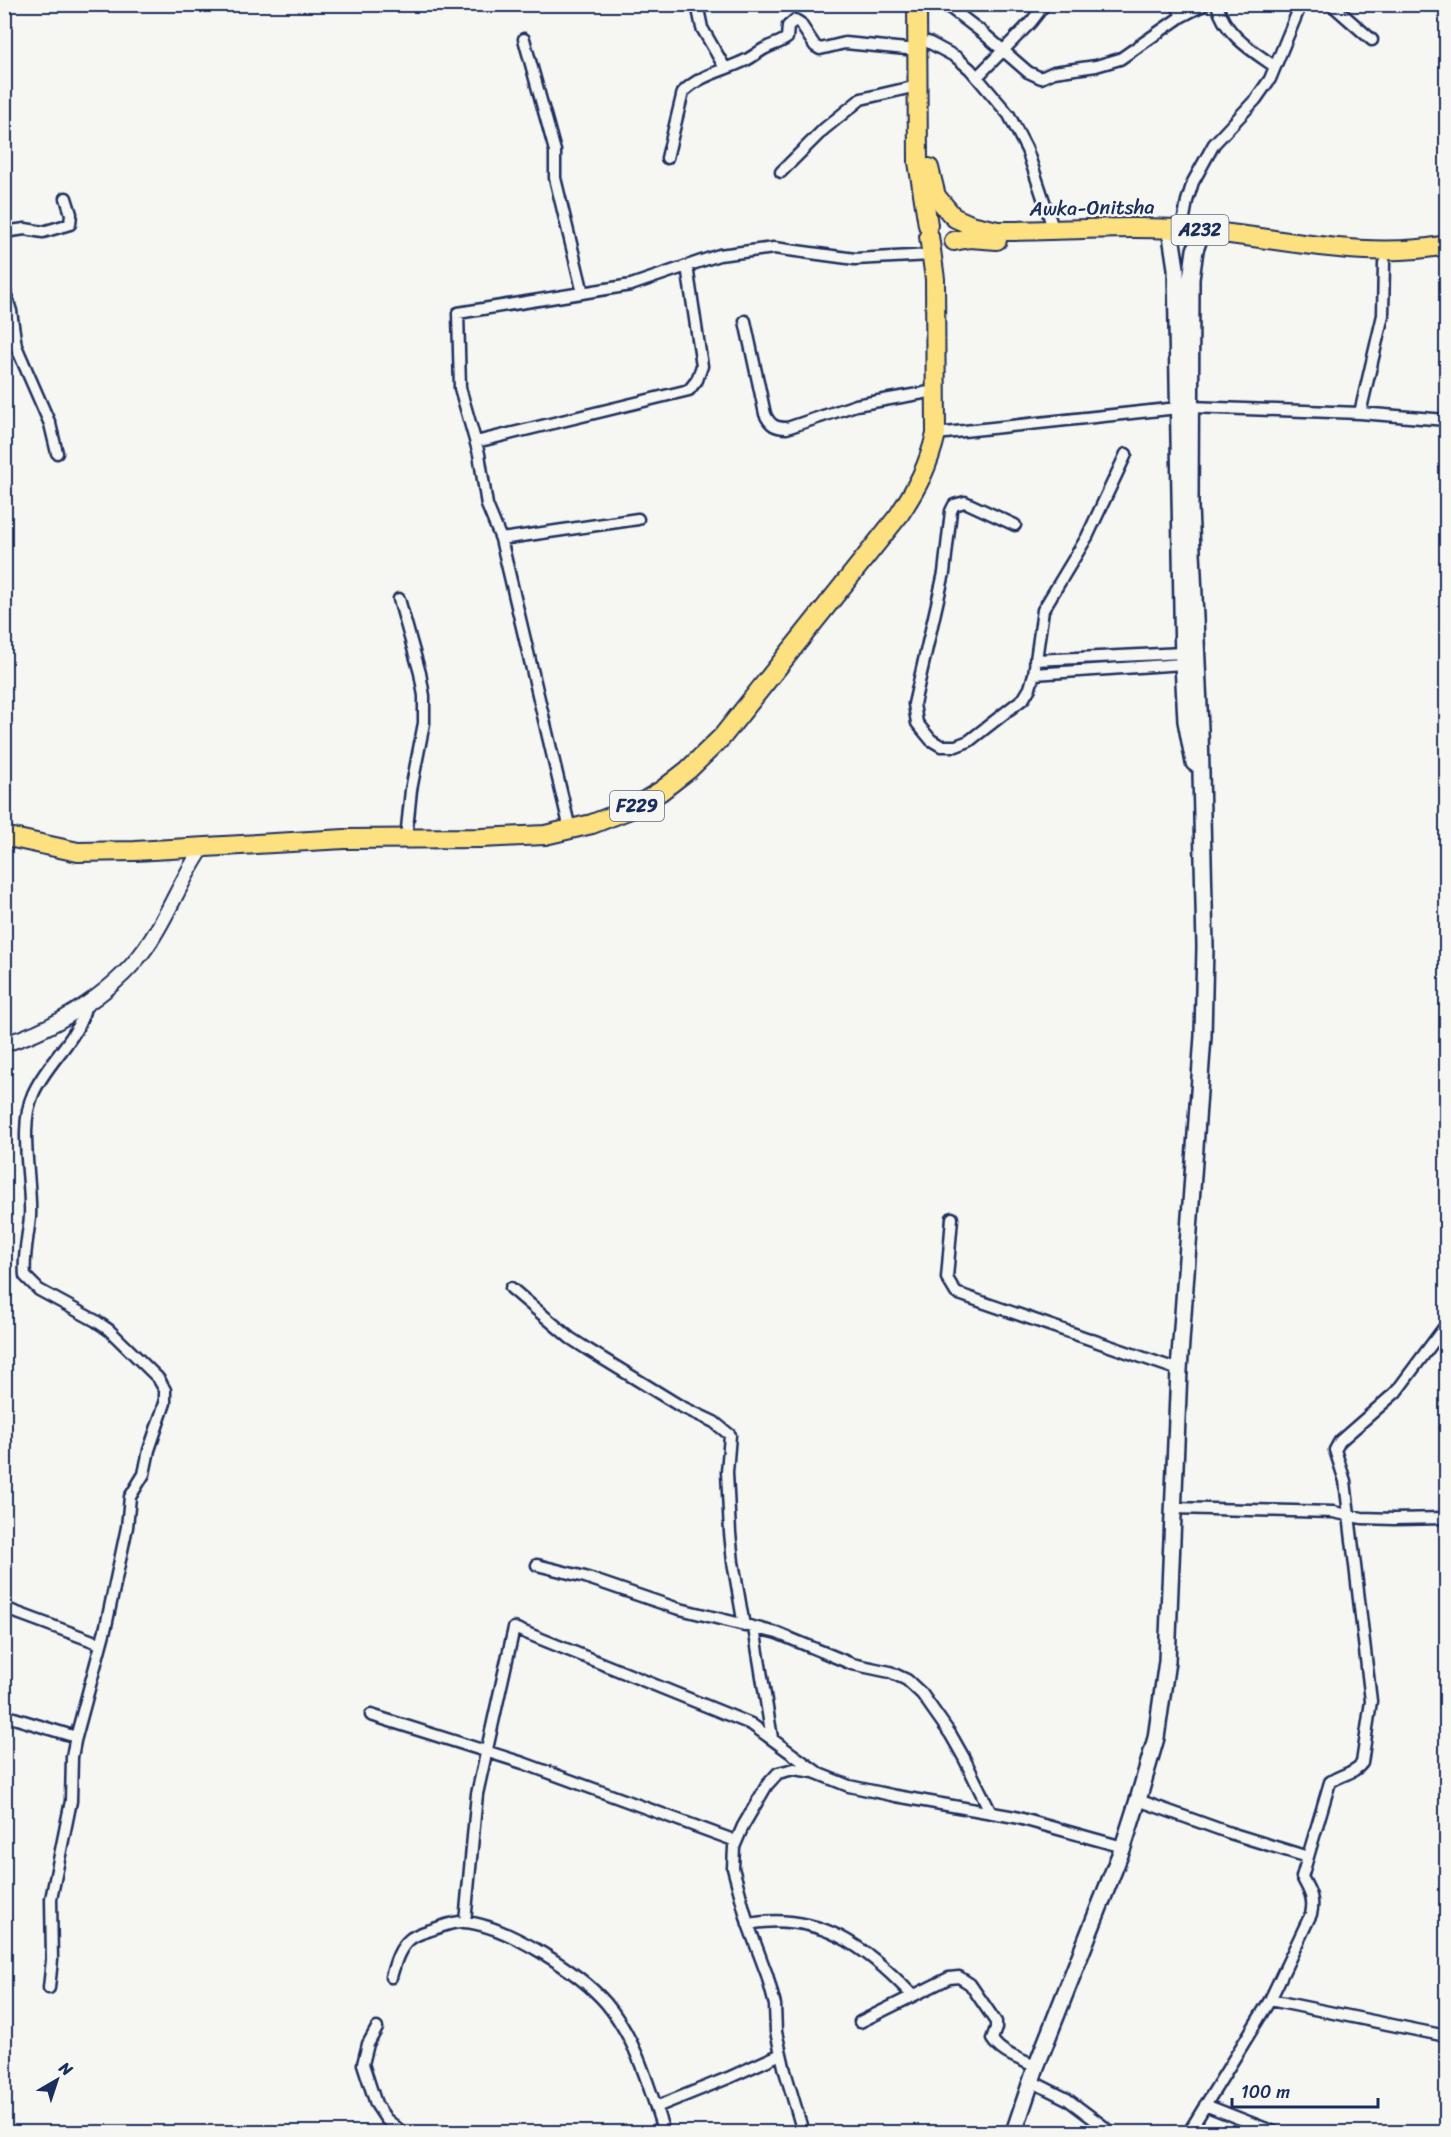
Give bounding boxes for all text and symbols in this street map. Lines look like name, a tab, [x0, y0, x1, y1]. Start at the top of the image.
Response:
street label: Awka-Onitsha	[1028, 189, 1155, 227]
road number: A232	[1172, 215, 1228, 245]
road number: F229	[610, 791, 664, 821]
north arrow	[27, 2050, 87, 2110]
text: N	[52, 2053, 80, 2084]
scale bar	[1232, 2071, 1378, 2109]
text: 100 m	[1241, 2076, 1290, 2108]

